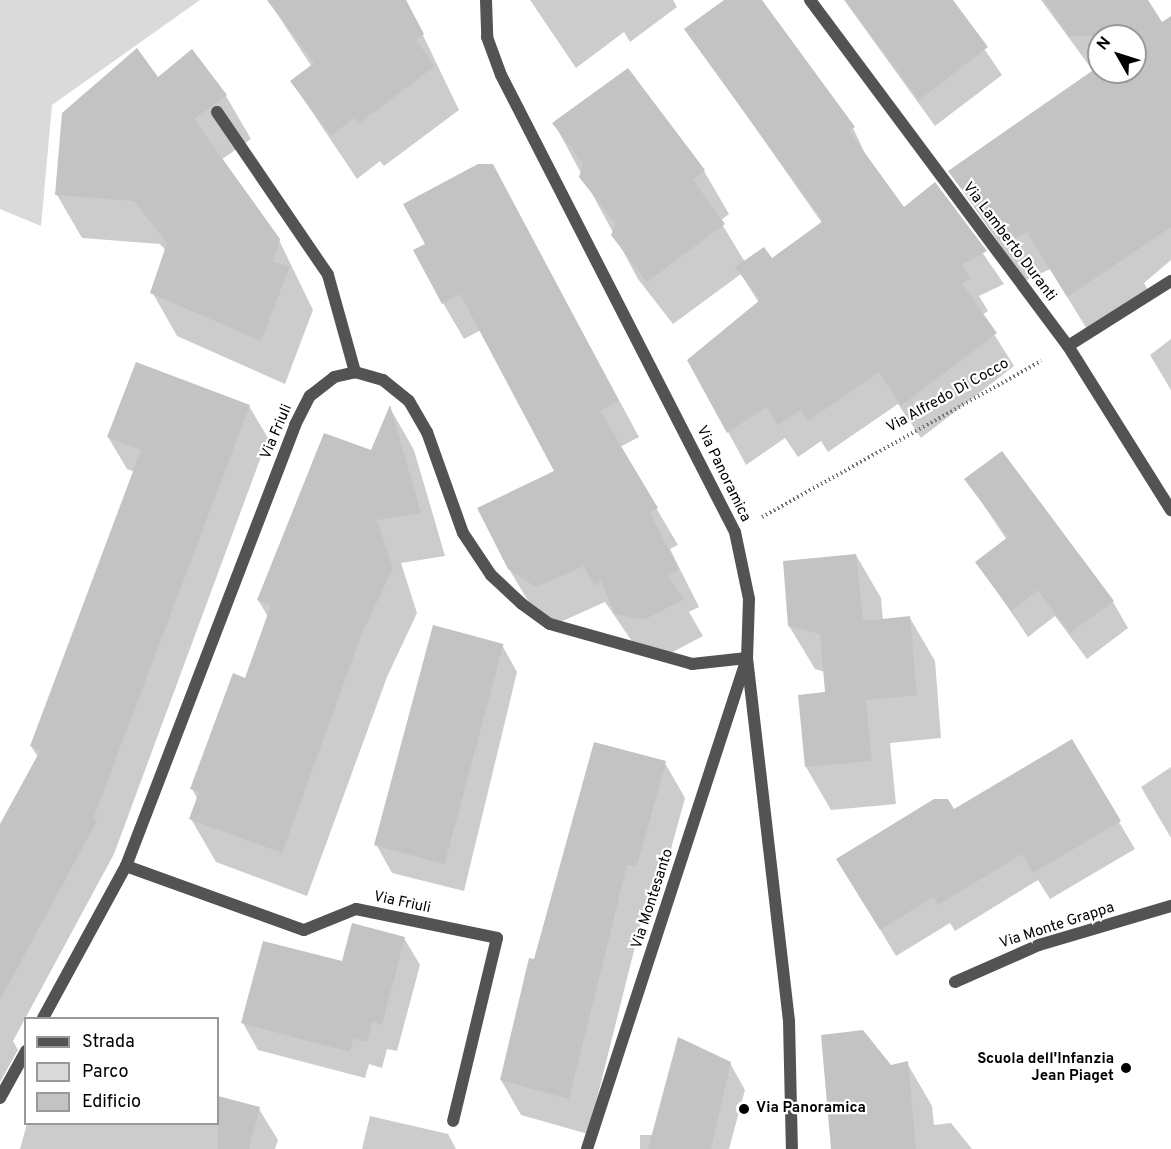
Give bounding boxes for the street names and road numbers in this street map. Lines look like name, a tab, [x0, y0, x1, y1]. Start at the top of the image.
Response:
street label: Via Lamberto Duranti	[958, 179, 1060, 305]
street label: Via Alfredo Di Cocco	[883, 355, 1013, 437]
street label: Via Friuli	[257, 402, 297, 462]
street label: Via Panoramica	[692, 423, 754, 525]
street label: Via Montesanto	[628, 847, 678, 951]
street label: Via Friuli	[372, 888, 432, 918]
street label: Via Monte Grappa	[997, 899, 1117, 953]

